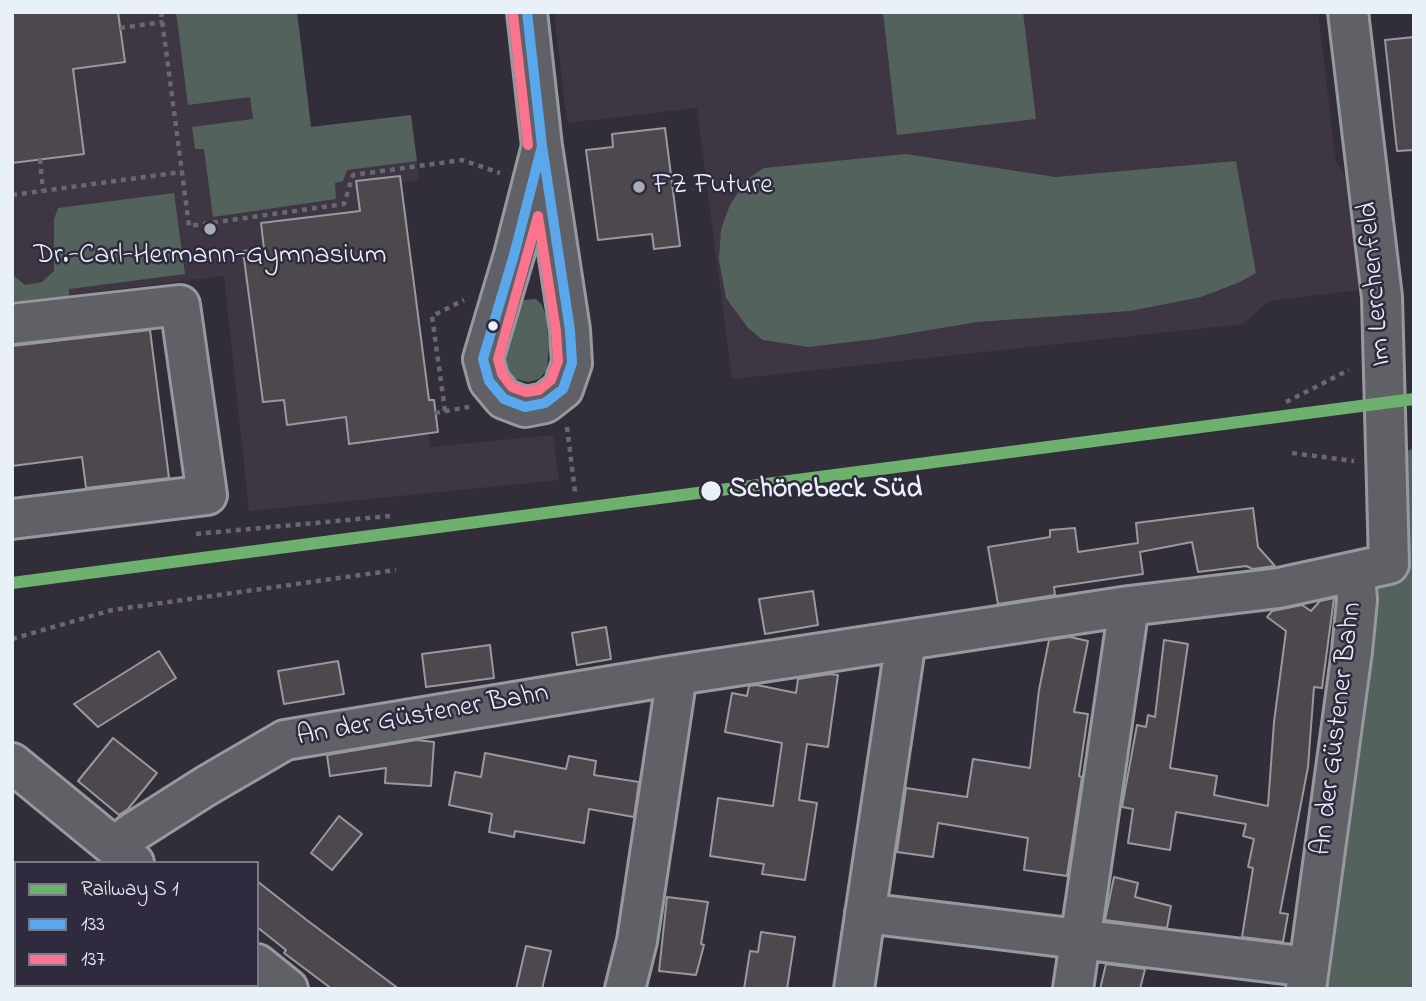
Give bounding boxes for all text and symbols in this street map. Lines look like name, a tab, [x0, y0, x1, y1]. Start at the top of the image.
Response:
place label: FZ Future	[653, 170, 773, 204]
marker: FZ Future	[631, 179, 647, 195]
street label: Im Lerchenfeld	[1353, 200, 1401, 368]
marker: Dr.-Carl-Hermann-Gymnasium	[202, 221, 218, 237]
place label: Dr.-Carl-Hermann-Gymnasium	[34, 240, 386, 274]
unlabelled marker	[486, 319, 500, 333]
place label: Schönebeck Süd	[729, 474, 922, 508]
marker: Schönebeck Süd	[699, 479, 723, 503]
street label: An der Güstener Bahn	[1307, 601, 1371, 857]
street label: An der Güstener Bahn	[295, 678, 551, 756]
legend	[14, 861, 259, 987]
text: Railway S 1	[81, 875, 179, 905]
text: 133	[81, 910, 105, 940]
text: 137	[81, 945, 105, 975]

